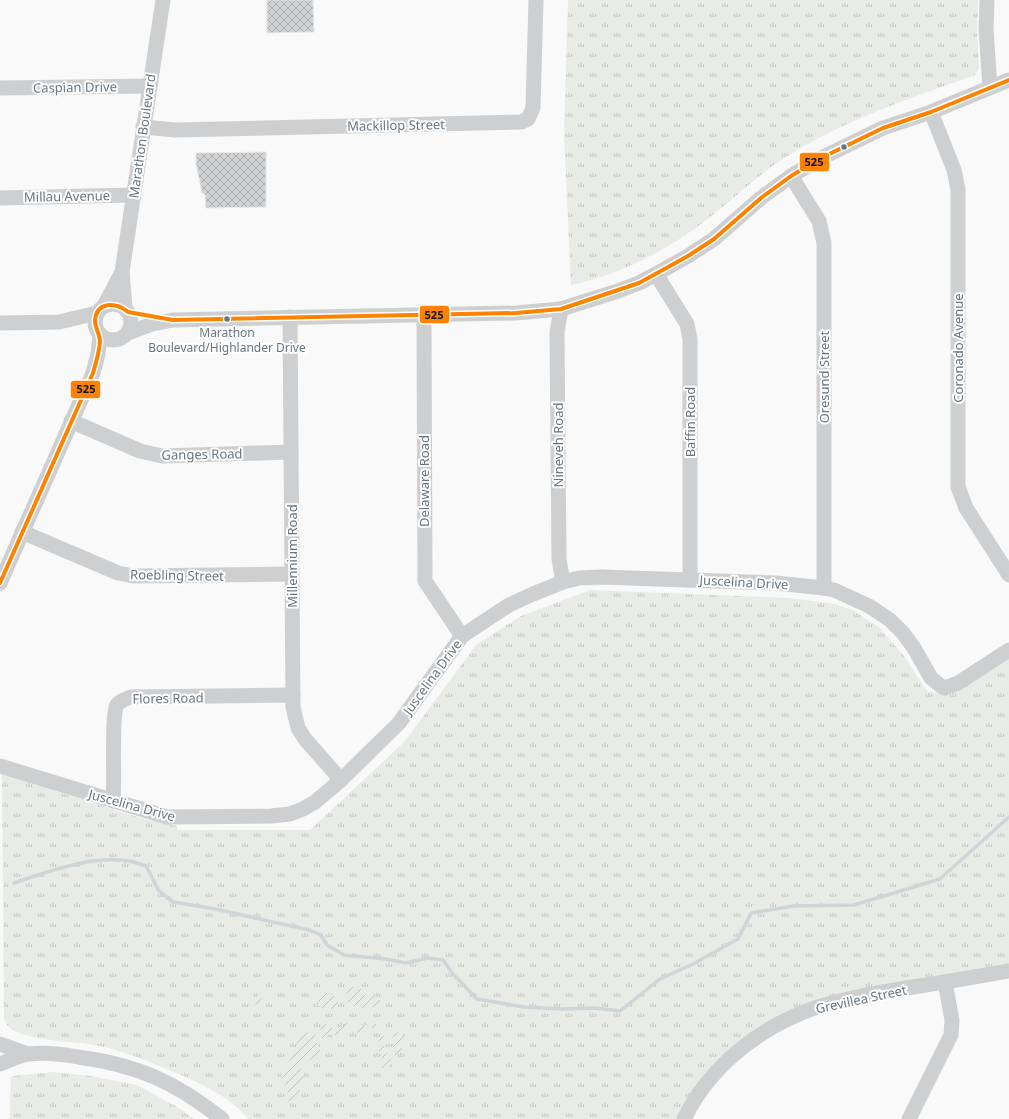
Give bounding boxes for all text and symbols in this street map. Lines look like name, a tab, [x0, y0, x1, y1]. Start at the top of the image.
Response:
street label: Marathon Boulevard	[124, 73, 160, 199]
street label: Caspian Drive	[33, 77, 117, 97]
street label: Mackillop Street	[347, 115, 445, 135]
unlabelled marker	[839, 142, 849, 152]
line badge: 525	[799, 152, 830, 172]
text: 525	[805, 154, 823, 169]
street label: Millau Avenue	[24, 186, 110, 206]
street label: Coronado Avenue	[949, 293, 967, 403]
line badge: 525	[419, 305, 450, 324]
text: 525	[425, 307, 443, 322]
marker: Marathon Boulevard/Highlander Drive	[222, 314, 232, 324]
place label: Marathon Boulevard/Highlander Drive	[148, 324, 306, 356]
street label: Oresund Street	[815, 330, 833, 423]
line badge: 525	[70, 380, 101, 399]
text: 525	[77, 381, 95, 396]
street label: Baffin Road	[681, 387, 699, 457]
street label: Nineveh Road	[549, 403, 567, 487]
street label: Delaware Road	[415, 435, 433, 527]
street label: Ganges Road	[161, 444, 243, 464]
street label: Millennium Road	[283, 504, 301, 608]
street label: Roebling Street	[130, 565, 224, 585]
street label: Juscelina Drive	[697, 571, 789, 593]
street label: Juscelina Drive	[397, 636, 465, 720]
street label: Flores Road	[132, 688, 204, 708]
street label: Juscelina Drive	[85, 784, 177, 825]
street label: Grevillea Street	[814, 981, 908, 1017]

